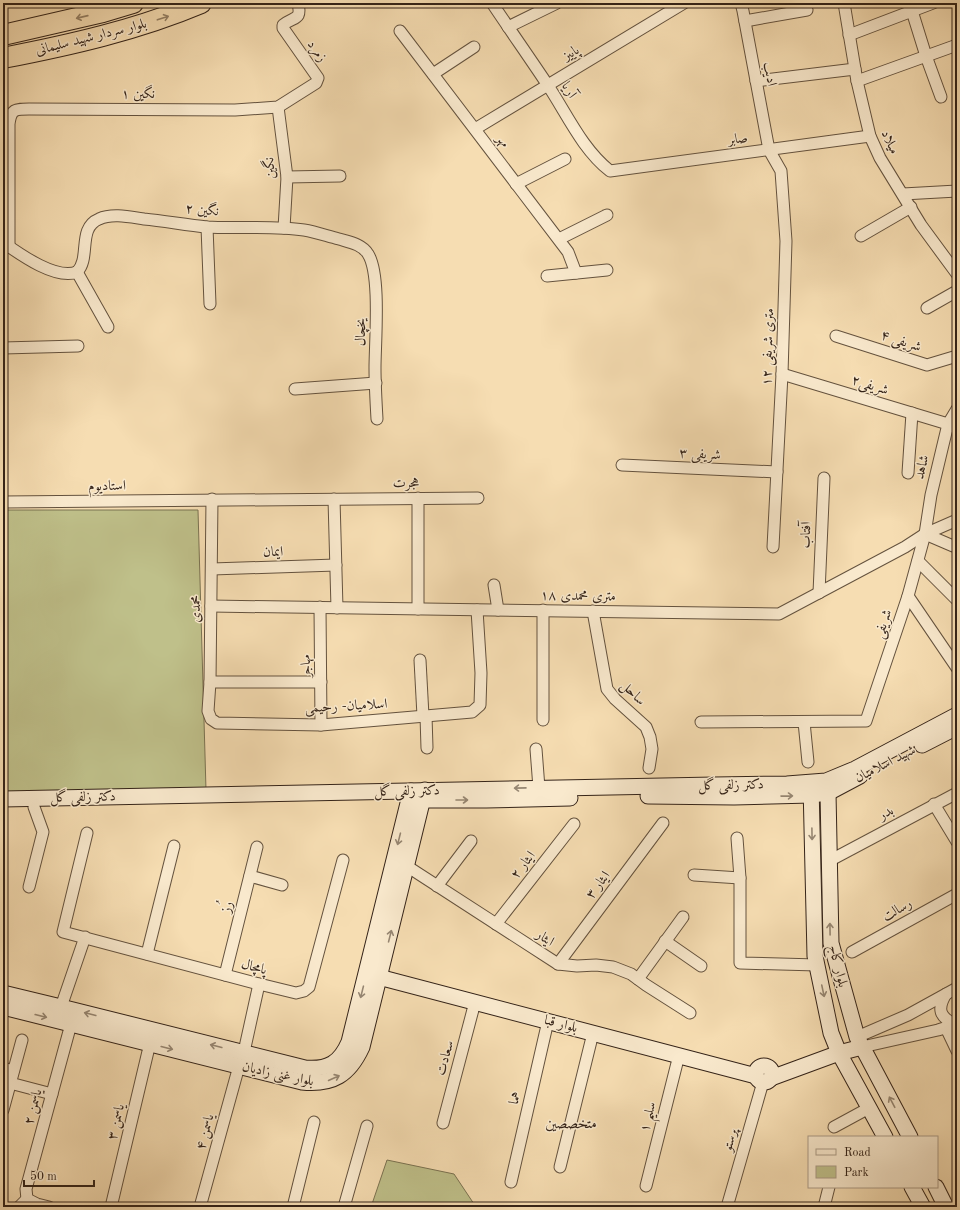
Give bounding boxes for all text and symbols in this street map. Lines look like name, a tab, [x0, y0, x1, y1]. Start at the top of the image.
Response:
one-way arrow	[76, 14, 89, 22]
one-way arrow	[156, 14, 169, 21]
street label: بلوار سردار شهید سلیمانی	[34, 16, 149, 60]
street label: زمرد	[303, 37, 329, 66]
street label: پاییز	[559, 42, 584, 67]
street label: ادیب	[759, 61, 779, 88]
street label: آریا	[558, 78, 582, 103]
street label: نگین ۱	[121, 84, 155, 102]
street label: میلاد	[877, 128, 902, 157]
street label: مهر	[491, 130, 512, 151]
street label: صابر	[725, 131, 749, 147]
street label: نگین	[259, 156, 279, 180]
street label: نگین ۲	[185, 199, 220, 219]
street label: ۱۲ متری شریفی	[760, 308, 779, 386]
street label: یخچال	[354, 317, 370, 346]
street label: شریفی ۴	[878, 328, 923, 357]
street label: شریفی۲	[849, 373, 890, 400]
street label: شریفی ۳	[679, 446, 721, 465]
street label: شاهد	[912, 454, 932, 480]
street label: هجرت	[392, 476, 420, 491]
street label: استادیوم	[88, 479, 126, 498]
street label: آفتاب	[797, 519, 815, 549]
street label: ایمان	[263, 545, 283, 560]
street label: ۱۸ متری محمدی	[540, 588, 616, 605]
street label: محمدی	[189, 595, 204, 623]
street label: شریفی	[872, 608, 897, 641]
street label: مهاجر	[299, 654, 315, 680]
street label: ساحل	[616, 678, 648, 710]
street label: اسلامیان- رحیمی	[304, 697, 388, 717]
street label: شهید اسلامیان	[852, 743, 919, 787]
street label: دکتر زلفی گل	[698, 775, 764, 796]
street label: دکتر زلفی گل	[374, 781, 440, 802]
one-way arrow	[514, 785, 527, 792]
street label: دکتر زلفی گل	[50, 787, 116, 808]
one-way arrow	[780, 792, 793, 800]
one-way arrow	[455, 796, 468, 804]
street label: بدر	[874, 803, 896, 824]
one-way arrow	[808, 827, 815, 840]
one-way arrow	[395, 832, 403, 845]
street label: ایثار ۲	[508, 849, 539, 882]
street label: ایثار ۳	[583, 869, 614, 902]
street label: رسالت	[880, 896, 915, 925]
street label: رُز	[213, 898, 236, 916]
one-way arrow	[826, 923, 834, 936]
street label: ایثار	[531, 926, 556, 950]
one-way arrow	[386, 930, 394, 943]
street label: بلوار کاج	[821, 943, 851, 990]
street label: پامچال	[239, 957, 270, 980]
one-way arrow	[357, 985, 365, 998]
one-way arrow	[819, 985, 827, 998]
one-way arrow	[84, 1010, 97, 1017]
one-way arrow	[34, 1013, 47, 1020]
street label: بلوار قبا	[543, 1013, 580, 1036]
street label: سعادت	[434, 1039, 456, 1077]
one-way arrow	[210, 1041, 223, 1049]
one-way arrow	[160, 1044, 173, 1052]
street label: بلوار غنی زادیان	[241, 1060, 315, 1090]
one-way arrow	[328, 1074, 340, 1081]
street label: یاسمن ۲	[22, 1086, 47, 1127]
street label: هما	[507, 1090, 523, 1106]
one-way arrow	[887, 1097, 895, 1109]
street label: سلیم ۱	[637, 1100, 664, 1135]
street label: یاسمن ۳	[105, 1101, 129, 1142]
street label: یاسمن ۴	[194, 1111, 219, 1152]
district label: متخصصین	[545, 1117, 597, 1132]
street label: پرستو	[720, 1126, 741, 1155]
legend	[808, 1136, 938, 1188]
text: Road	[844, 1147, 871, 1159]
scale bar	[24, 1162, 94, 1188]
text: Park	[844, 1167, 869, 1179]
text: 50 m	[30, 1170, 57, 1183]

